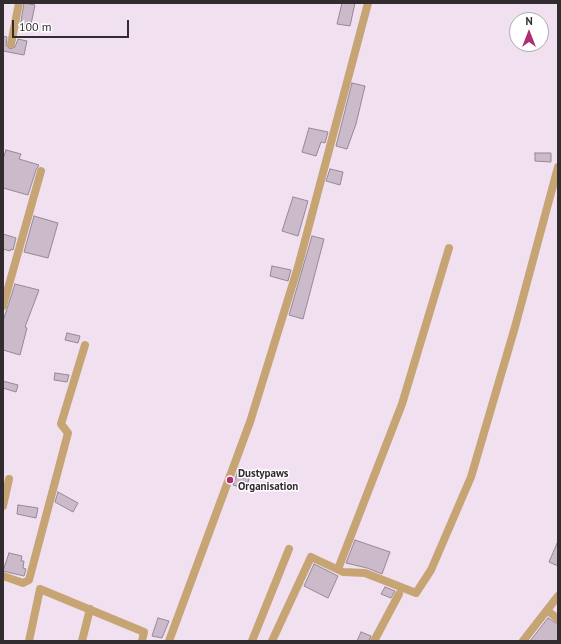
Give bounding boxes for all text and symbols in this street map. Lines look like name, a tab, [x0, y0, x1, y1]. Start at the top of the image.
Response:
scale bar	[14, 12, 131, 38]
north arrow	[509, 12, 549, 52]
text: N	[525, 14, 533, 28]
text: 100 m	[19, 19, 52, 34]
place label: Dustypaws Organisation	[238, 467, 298, 493]
marker: Dustypaws Organisation	[225, 475, 235, 485]

